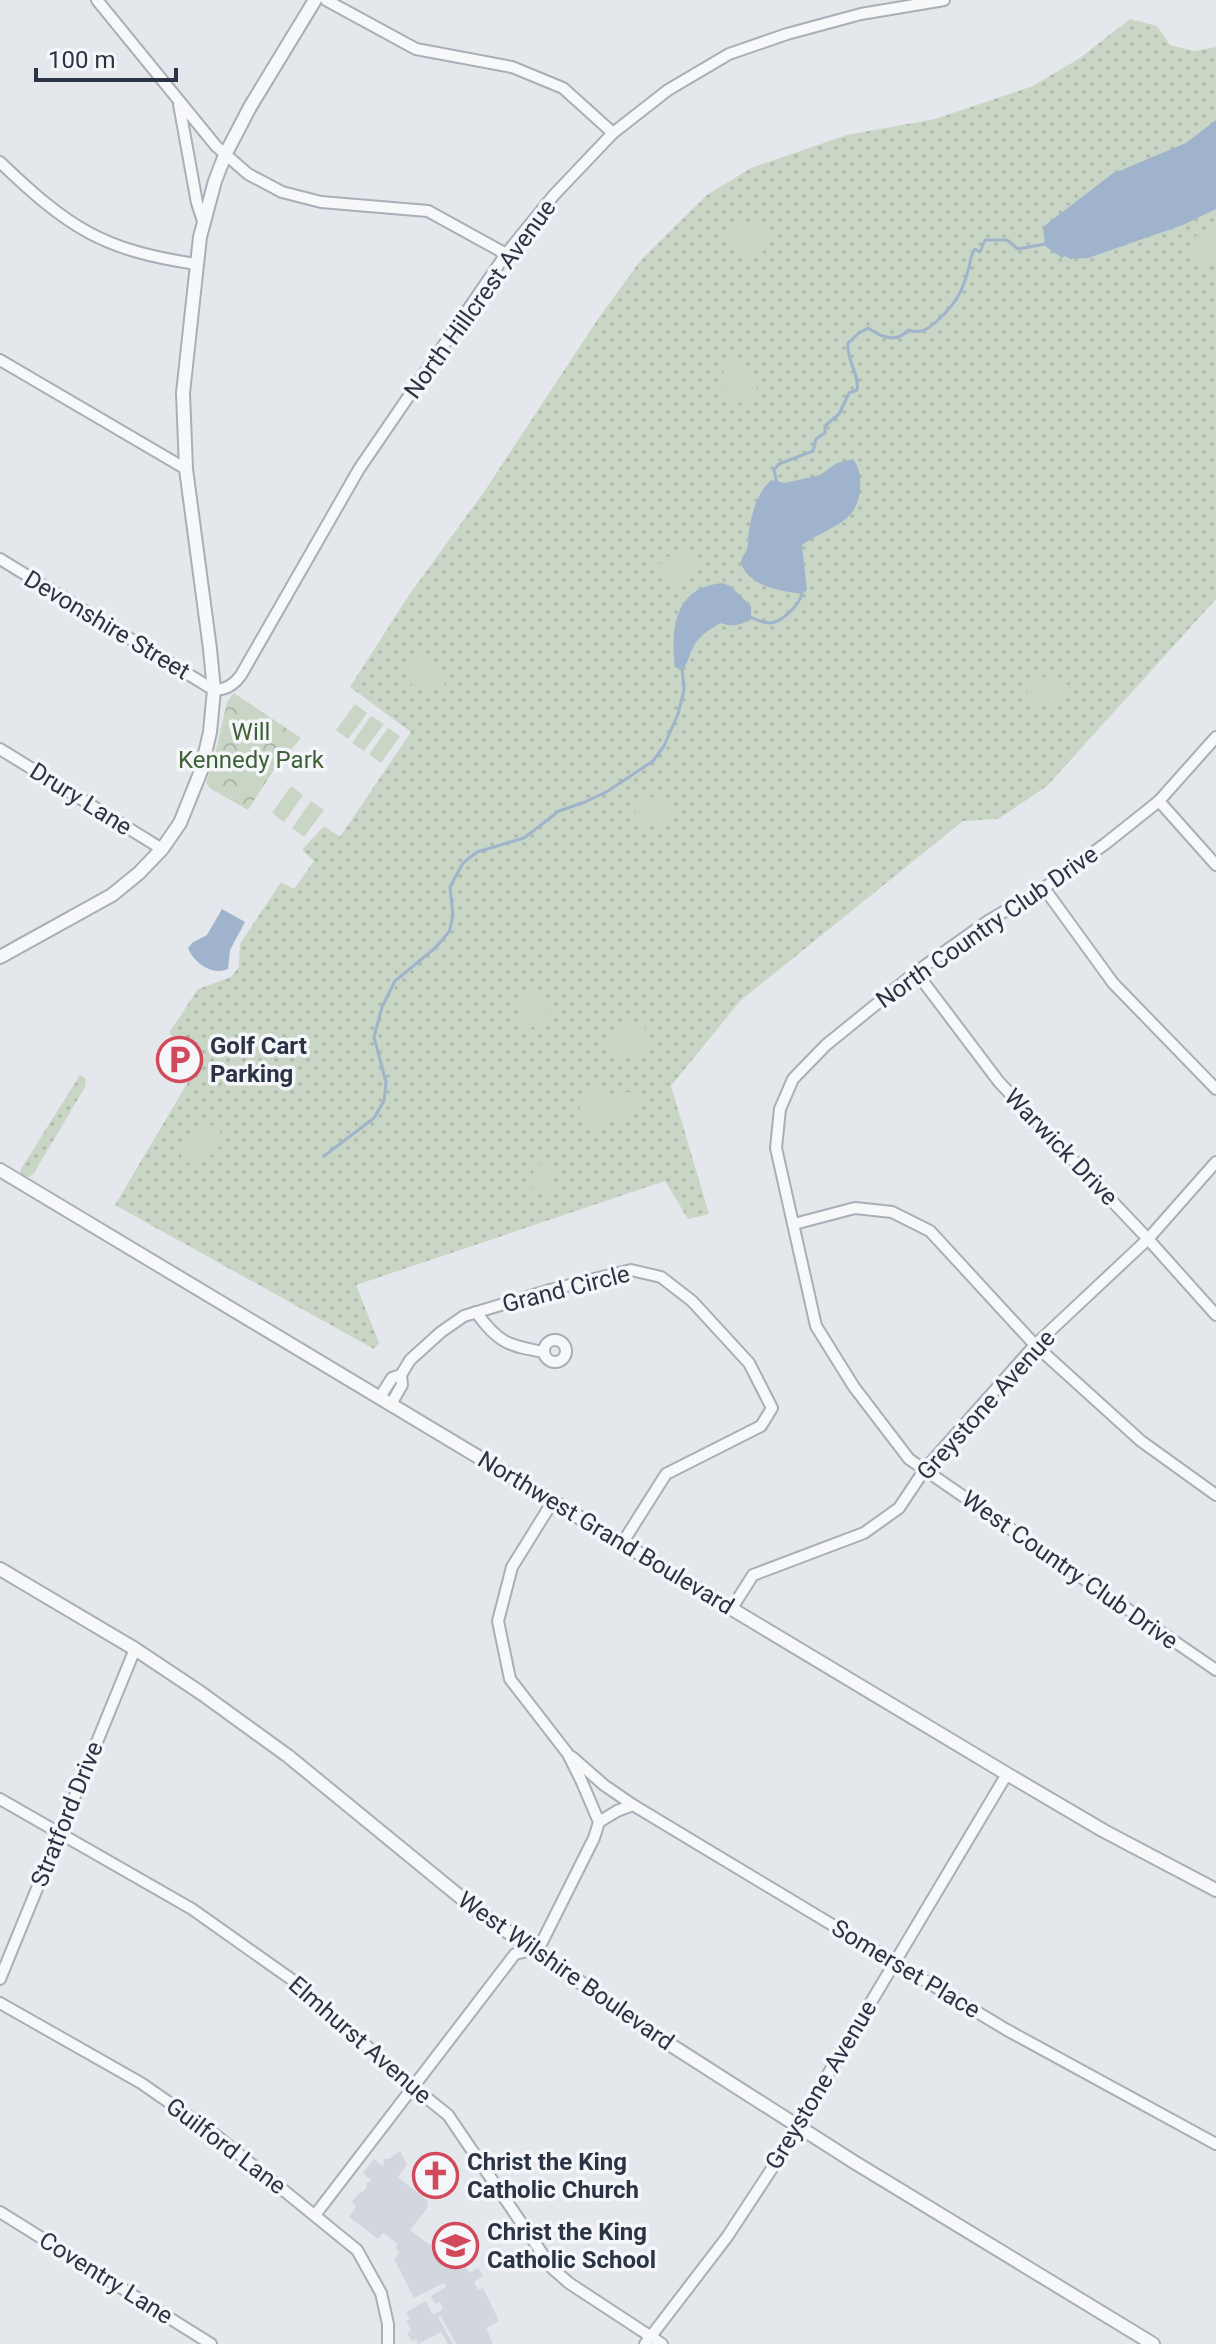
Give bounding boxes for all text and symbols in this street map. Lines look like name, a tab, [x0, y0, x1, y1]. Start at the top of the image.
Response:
scale bar	[36, 32, 176, 82]
text: 100 m	[48, 46, 115, 74]
street label: North Hillcrest Avenue	[398, 194, 562, 404]
street label: Devonshire Street	[19, 565, 195, 686]
park label: Will Kennedy Park	[178, 718, 325, 774]
street label: Drury Lane	[25, 757, 137, 841]
street label: North Country Club Drive	[871, 840, 1103, 1014]
place label: Golf Cart Parking	[210, 1032, 307, 1088]
parking icon: Golf Cart Parking	[155, 1036, 203, 1084]
street label: Warwick Drive	[999, 1083, 1123, 1211]
street label: Grand Circle	[499, 1260, 633, 1318]
street label: Greystone Avenue	[911, 1324, 1061, 1486]
street label: Northwest Grand Boulevard	[473, 1445, 739, 1621]
street label: West Country Club Drive	[957, 1485, 1183, 1655]
street label: Stratford Drive	[25, 1737, 109, 1891]
street label: West Wilshire Boulevard	[453, 1886, 679, 2056]
street label: Somerset Place	[827, 1914, 985, 2024]
street label: Elmhurst Avenue	[283, 1970, 437, 2110]
street label: Greystone Avenue	[759, 1995, 883, 2175]
street label: Guilford Lane	[161, 2092, 291, 2200]
place label: Christ the King Catholic Church	[467, 2148, 639, 2204]
church icon: Christ the King Catholic Church	[412, 2152, 460, 2200]
place label: Christ the King Catholic School	[487, 2218, 656, 2274]
school or university icon: Christ the King Catholic School	[432, 2222, 480, 2270]
street label: Coventry Lane	[34, 2226, 178, 2330]

